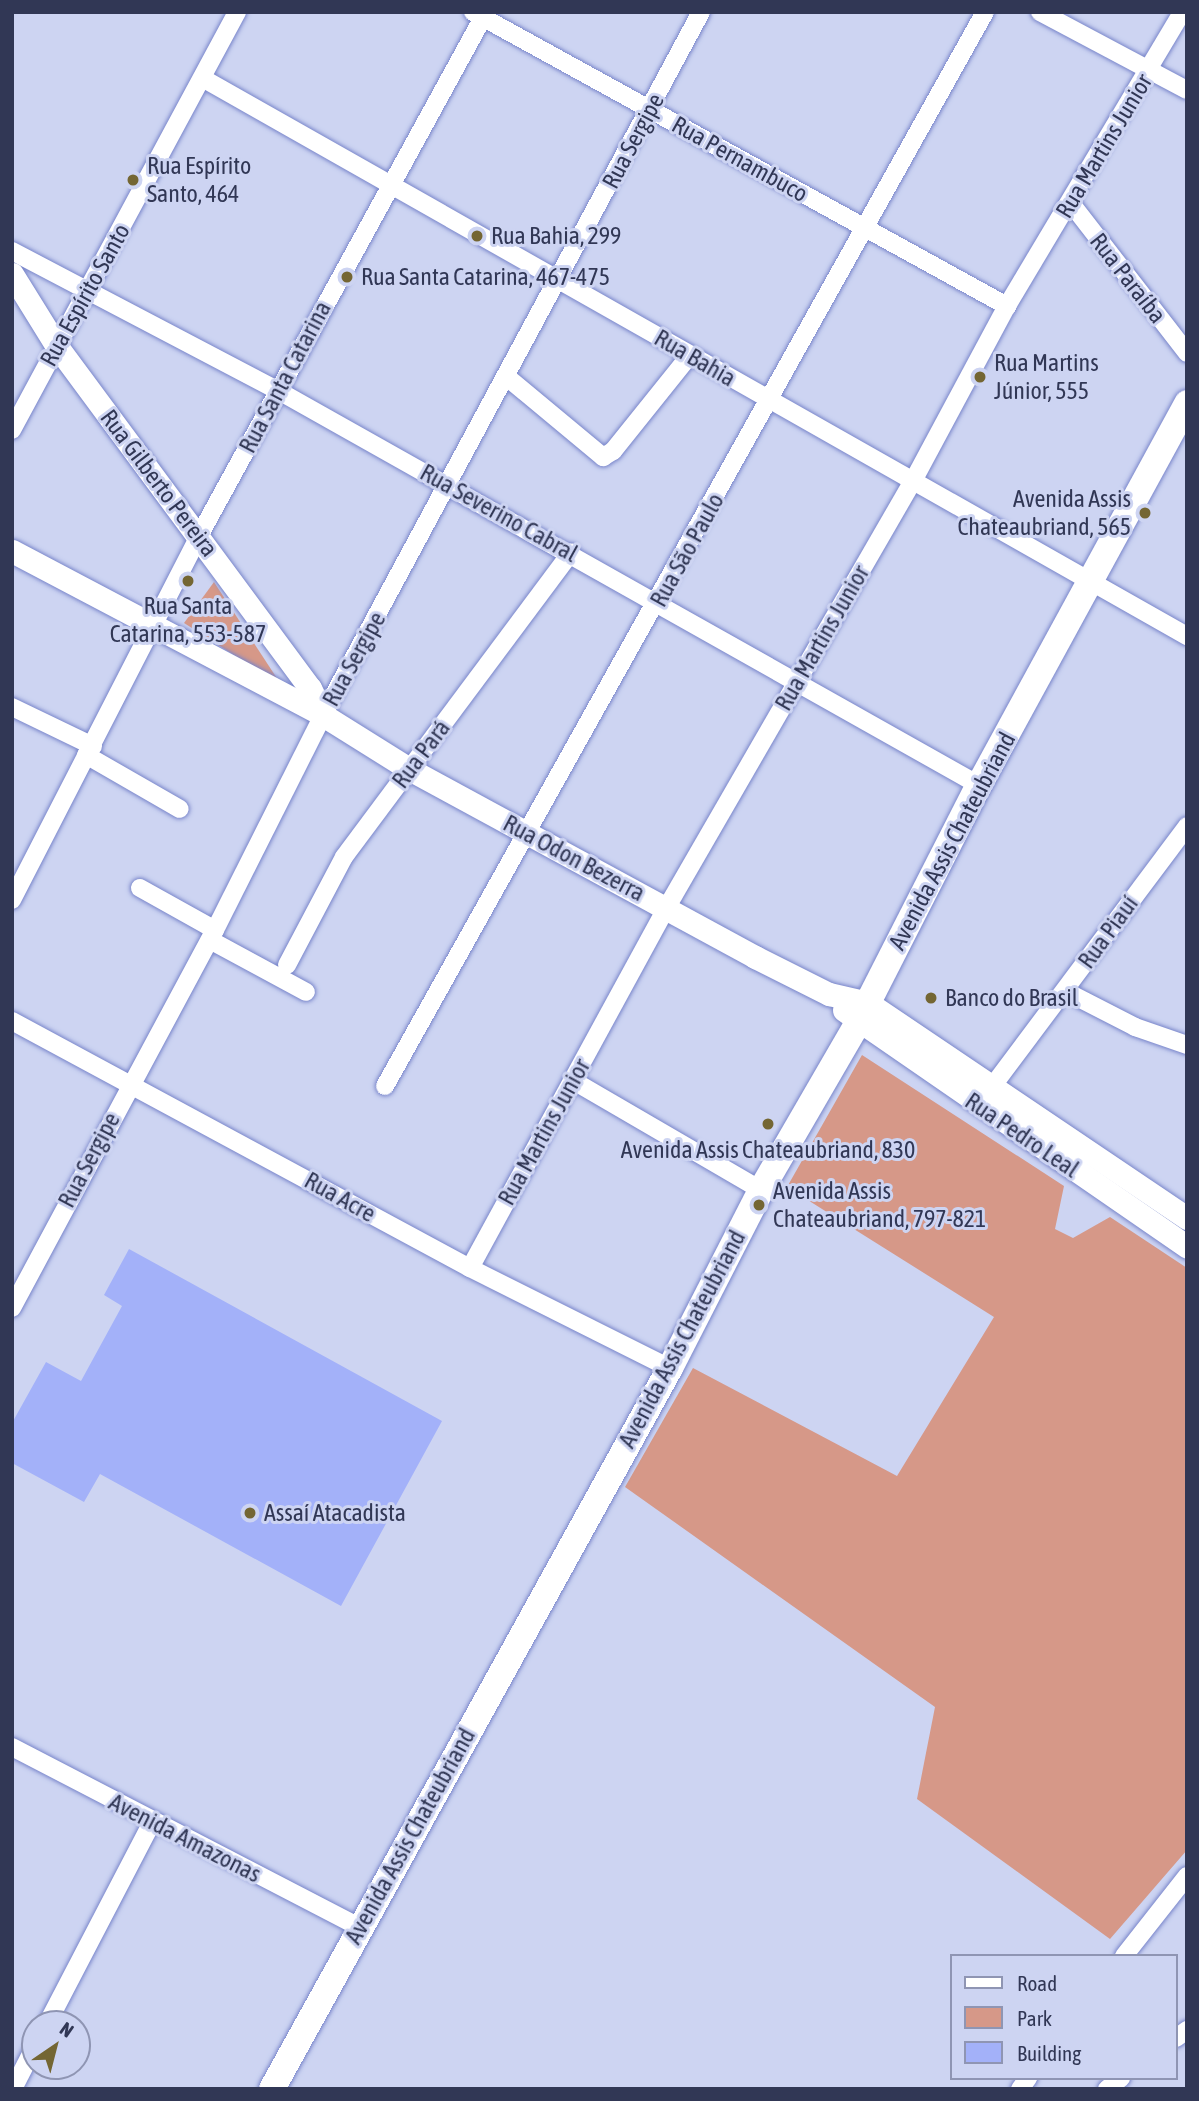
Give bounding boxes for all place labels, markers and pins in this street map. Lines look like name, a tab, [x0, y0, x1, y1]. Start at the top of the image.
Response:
place label: Rua Espírito Santo, 464	[147, 152, 251, 208]
marker: Rua Espírito Santo, 464	[125, 172, 141, 188]
place label: Rua Bahia, 299	[491, 222, 621, 250]
marker: Rua Bahia, 299	[469, 228, 485, 244]
place label: Rua Santa Catarina, 467-475	[361, 263, 610, 291]
marker: Rua Santa Catarina, 467-475	[339, 269, 355, 285]
place label: Rua Martins Júnior, 555	[994, 349, 1099, 405]
marker: Rua Martins Júnior, 555	[972, 369, 988, 385]
place label: Avenida Assis Chateaubriand, 565	[958, 485, 1131, 541]
marker: Avenida Assis Chateaubriand, 565	[1137, 505, 1153, 521]
marker: Rua Santa Catarina, 553-587	[180, 573, 196, 589]
place label: Rua Santa Catarina, 553-587	[110, 592, 266, 648]
place label: Banco do Brasil	[945, 984, 1078, 1012]
marker: Banco do Brasil	[923, 990, 939, 1006]
marker: Avenida Assis Chateaubriand, 830	[760, 1116, 776, 1132]
place label: Avenida Assis Chateaubriand, 830	[621, 1136, 915, 1164]
place label: Avenida Assis Chateaubriand, 797-821	[773, 1177, 986, 1233]
marker: Avenida Assis Chateaubriand, 797-821	[751, 1197, 767, 1213]
place label: Assaí Atacadista	[264, 1499, 406, 1527]
marker: Assaí Atacadista	[242, 1505, 258, 1521]

